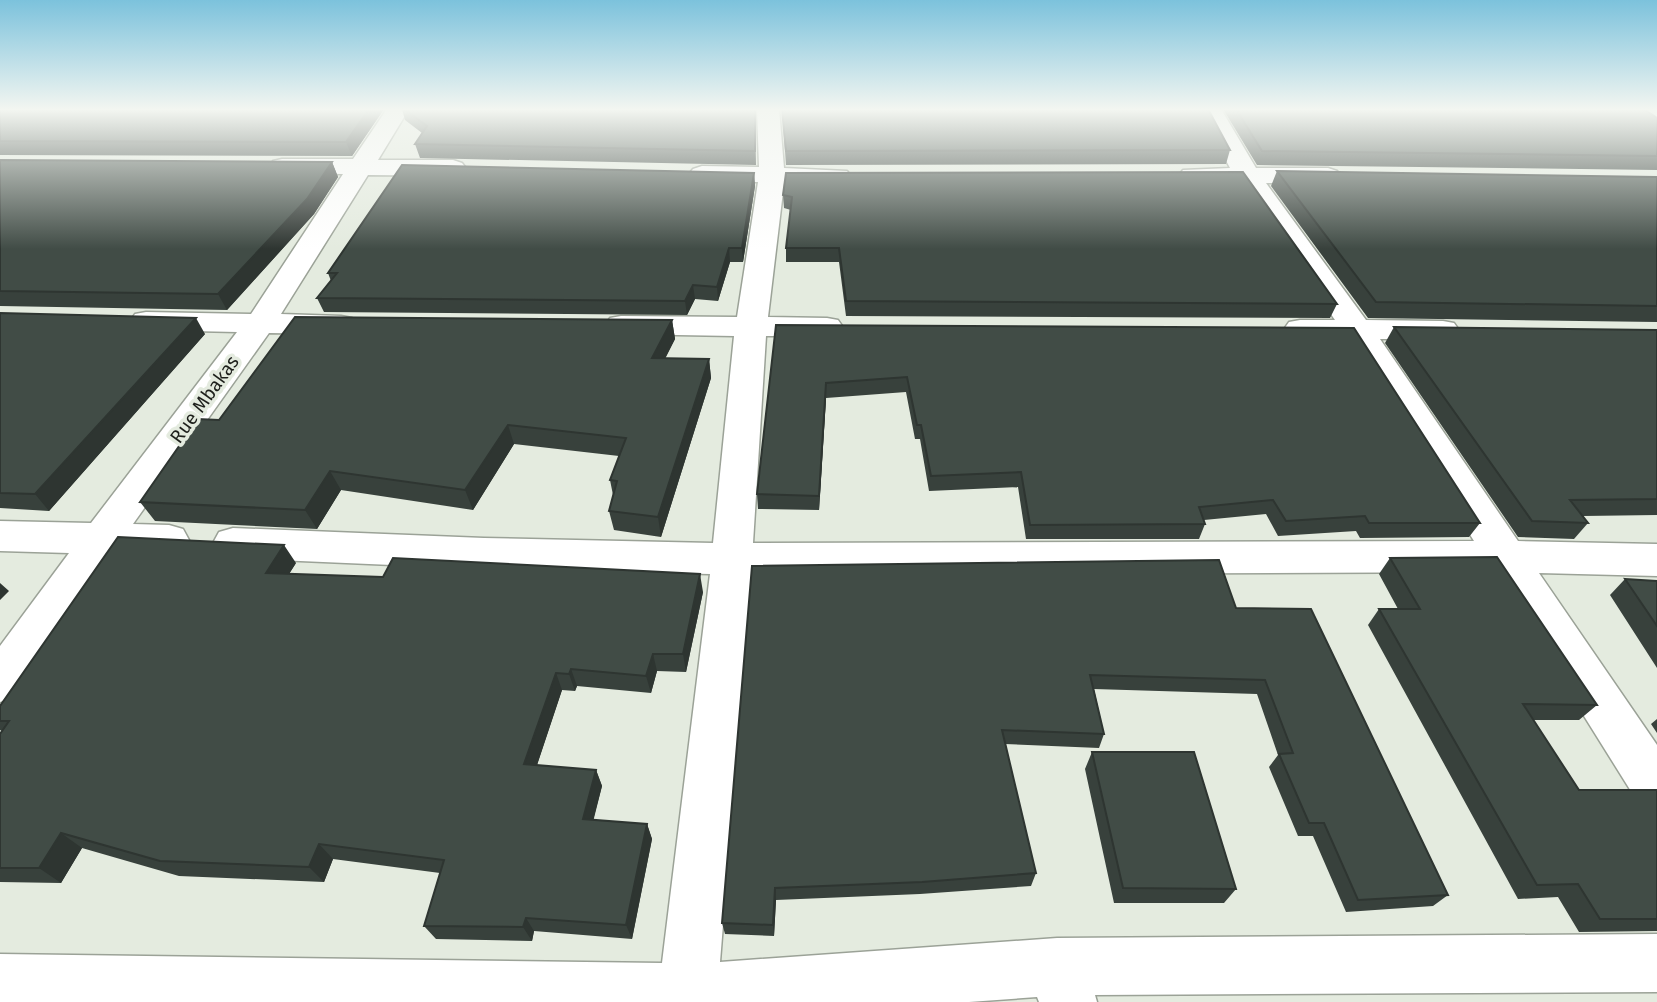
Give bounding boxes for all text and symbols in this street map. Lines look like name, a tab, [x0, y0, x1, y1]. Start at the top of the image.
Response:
street label: Rue Mbakas	[165, 351, 244, 448]

